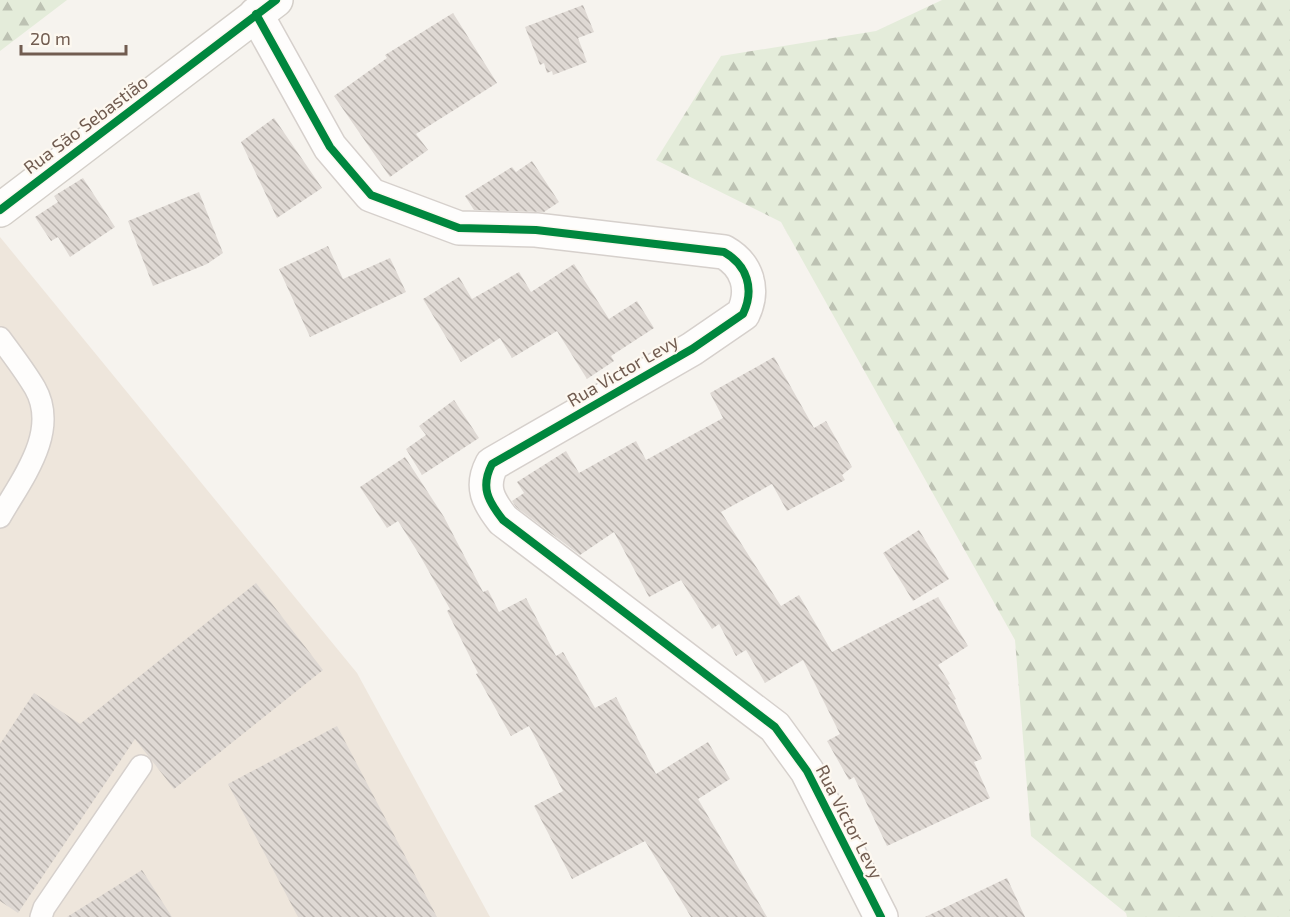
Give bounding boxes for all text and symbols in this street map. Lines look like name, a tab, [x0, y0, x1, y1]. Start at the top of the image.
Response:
scale bar	[21, 18, 126, 56]
text: 20 m	[30, 27, 71, 49]
street label: Rua São Sebastião	[19, 70, 152, 178]
street label: Rua Victor Levy	[563, 329, 682, 411]
street label: Rua Victor Levy	[812, 761, 888, 883]

